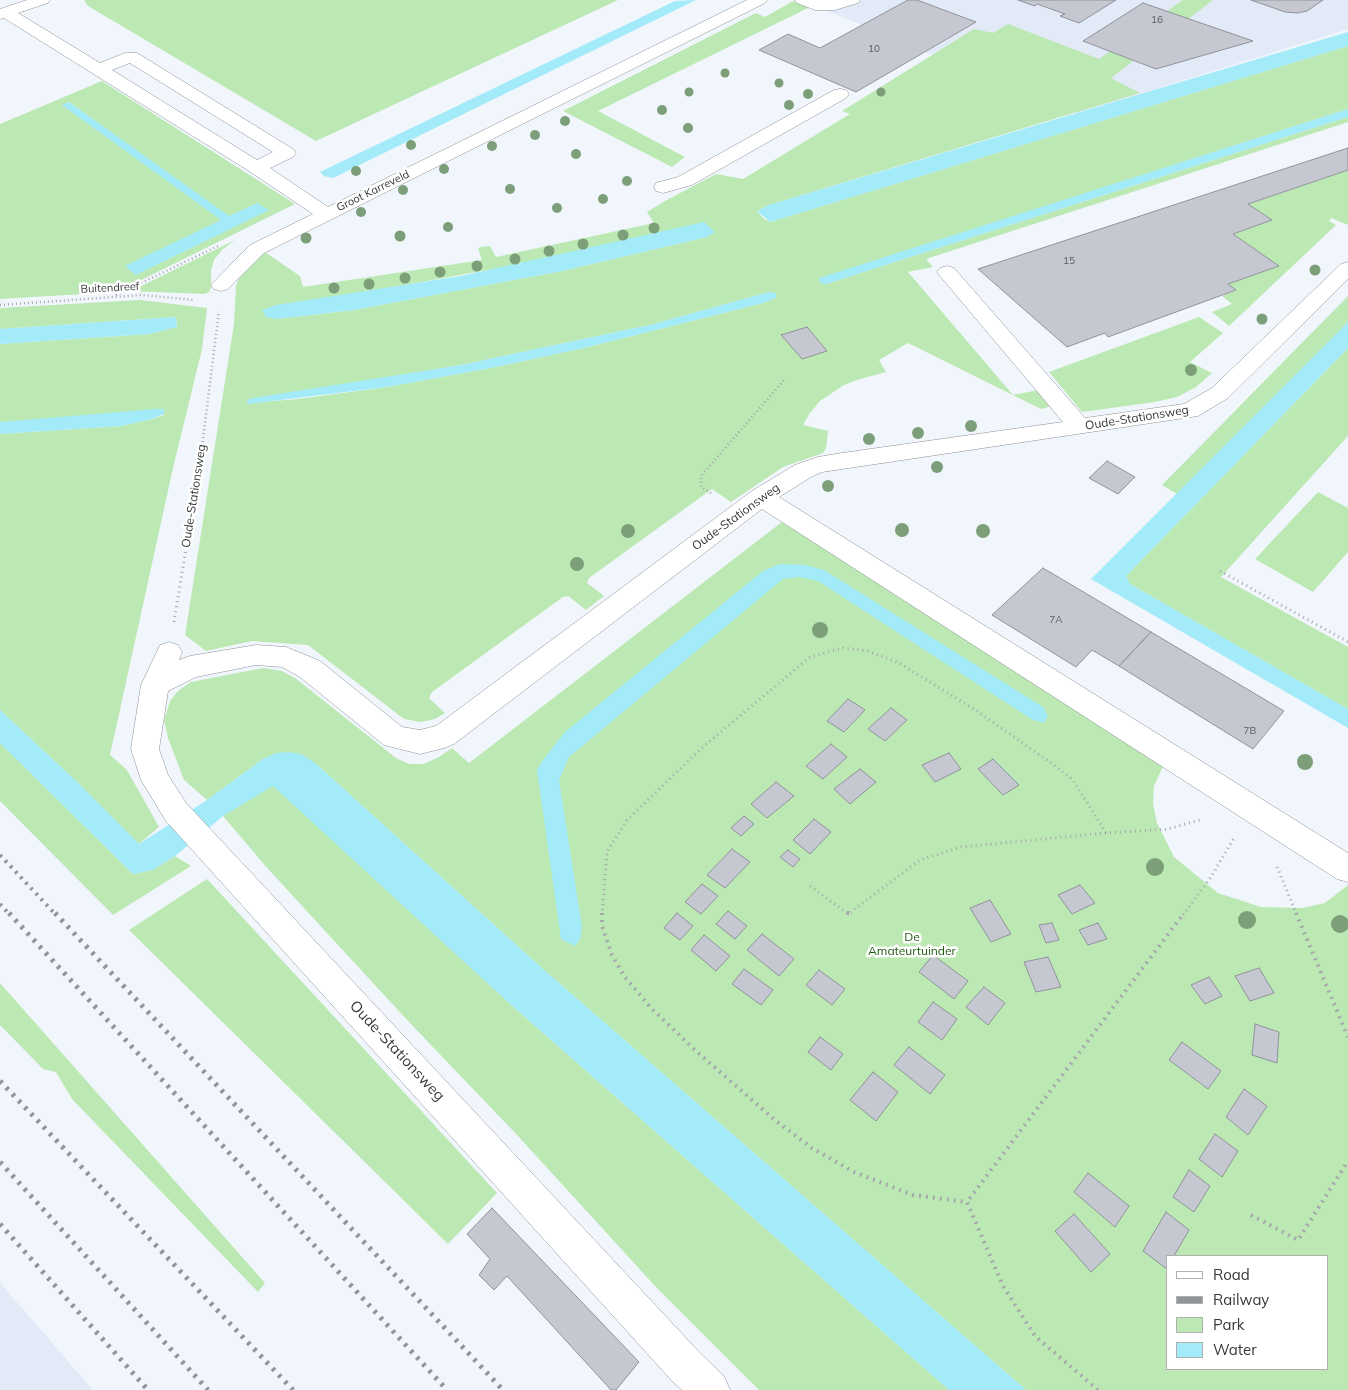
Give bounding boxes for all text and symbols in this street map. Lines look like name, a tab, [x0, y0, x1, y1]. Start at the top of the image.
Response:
house number: 16	[1151, 14, 1163, 26]
house number: 10	[868, 43, 880, 55]
street label: Groot Karreveld	[334, 168, 412, 214]
house number: 15	[1063, 255, 1075, 267]
street label: Buitendreef	[80, 280, 140, 296]
street label: Oude-Stationsweg	[1084, 403, 1190, 433]
street label: Oude-Stationsweg	[179, 443, 209, 549]
street label: Oude-Stationsweg	[689, 480, 783, 554]
house number: 7A	[1049, 614, 1063, 626]
house number: 7B	[1244, 725, 1256, 737]
park label: De Amateurtuinder	[868, 930, 956, 958]
street label: Oude-Stationsweg	[346, 997, 448, 1105]
legend	[1166, 1255, 1328, 1370]
text: Road	[1213, 1265, 1250, 1284]
text: Railway	[1213, 1290, 1269, 1309]
text: Park	[1213, 1315, 1245, 1334]
text: Water	[1213, 1340, 1257, 1359]

